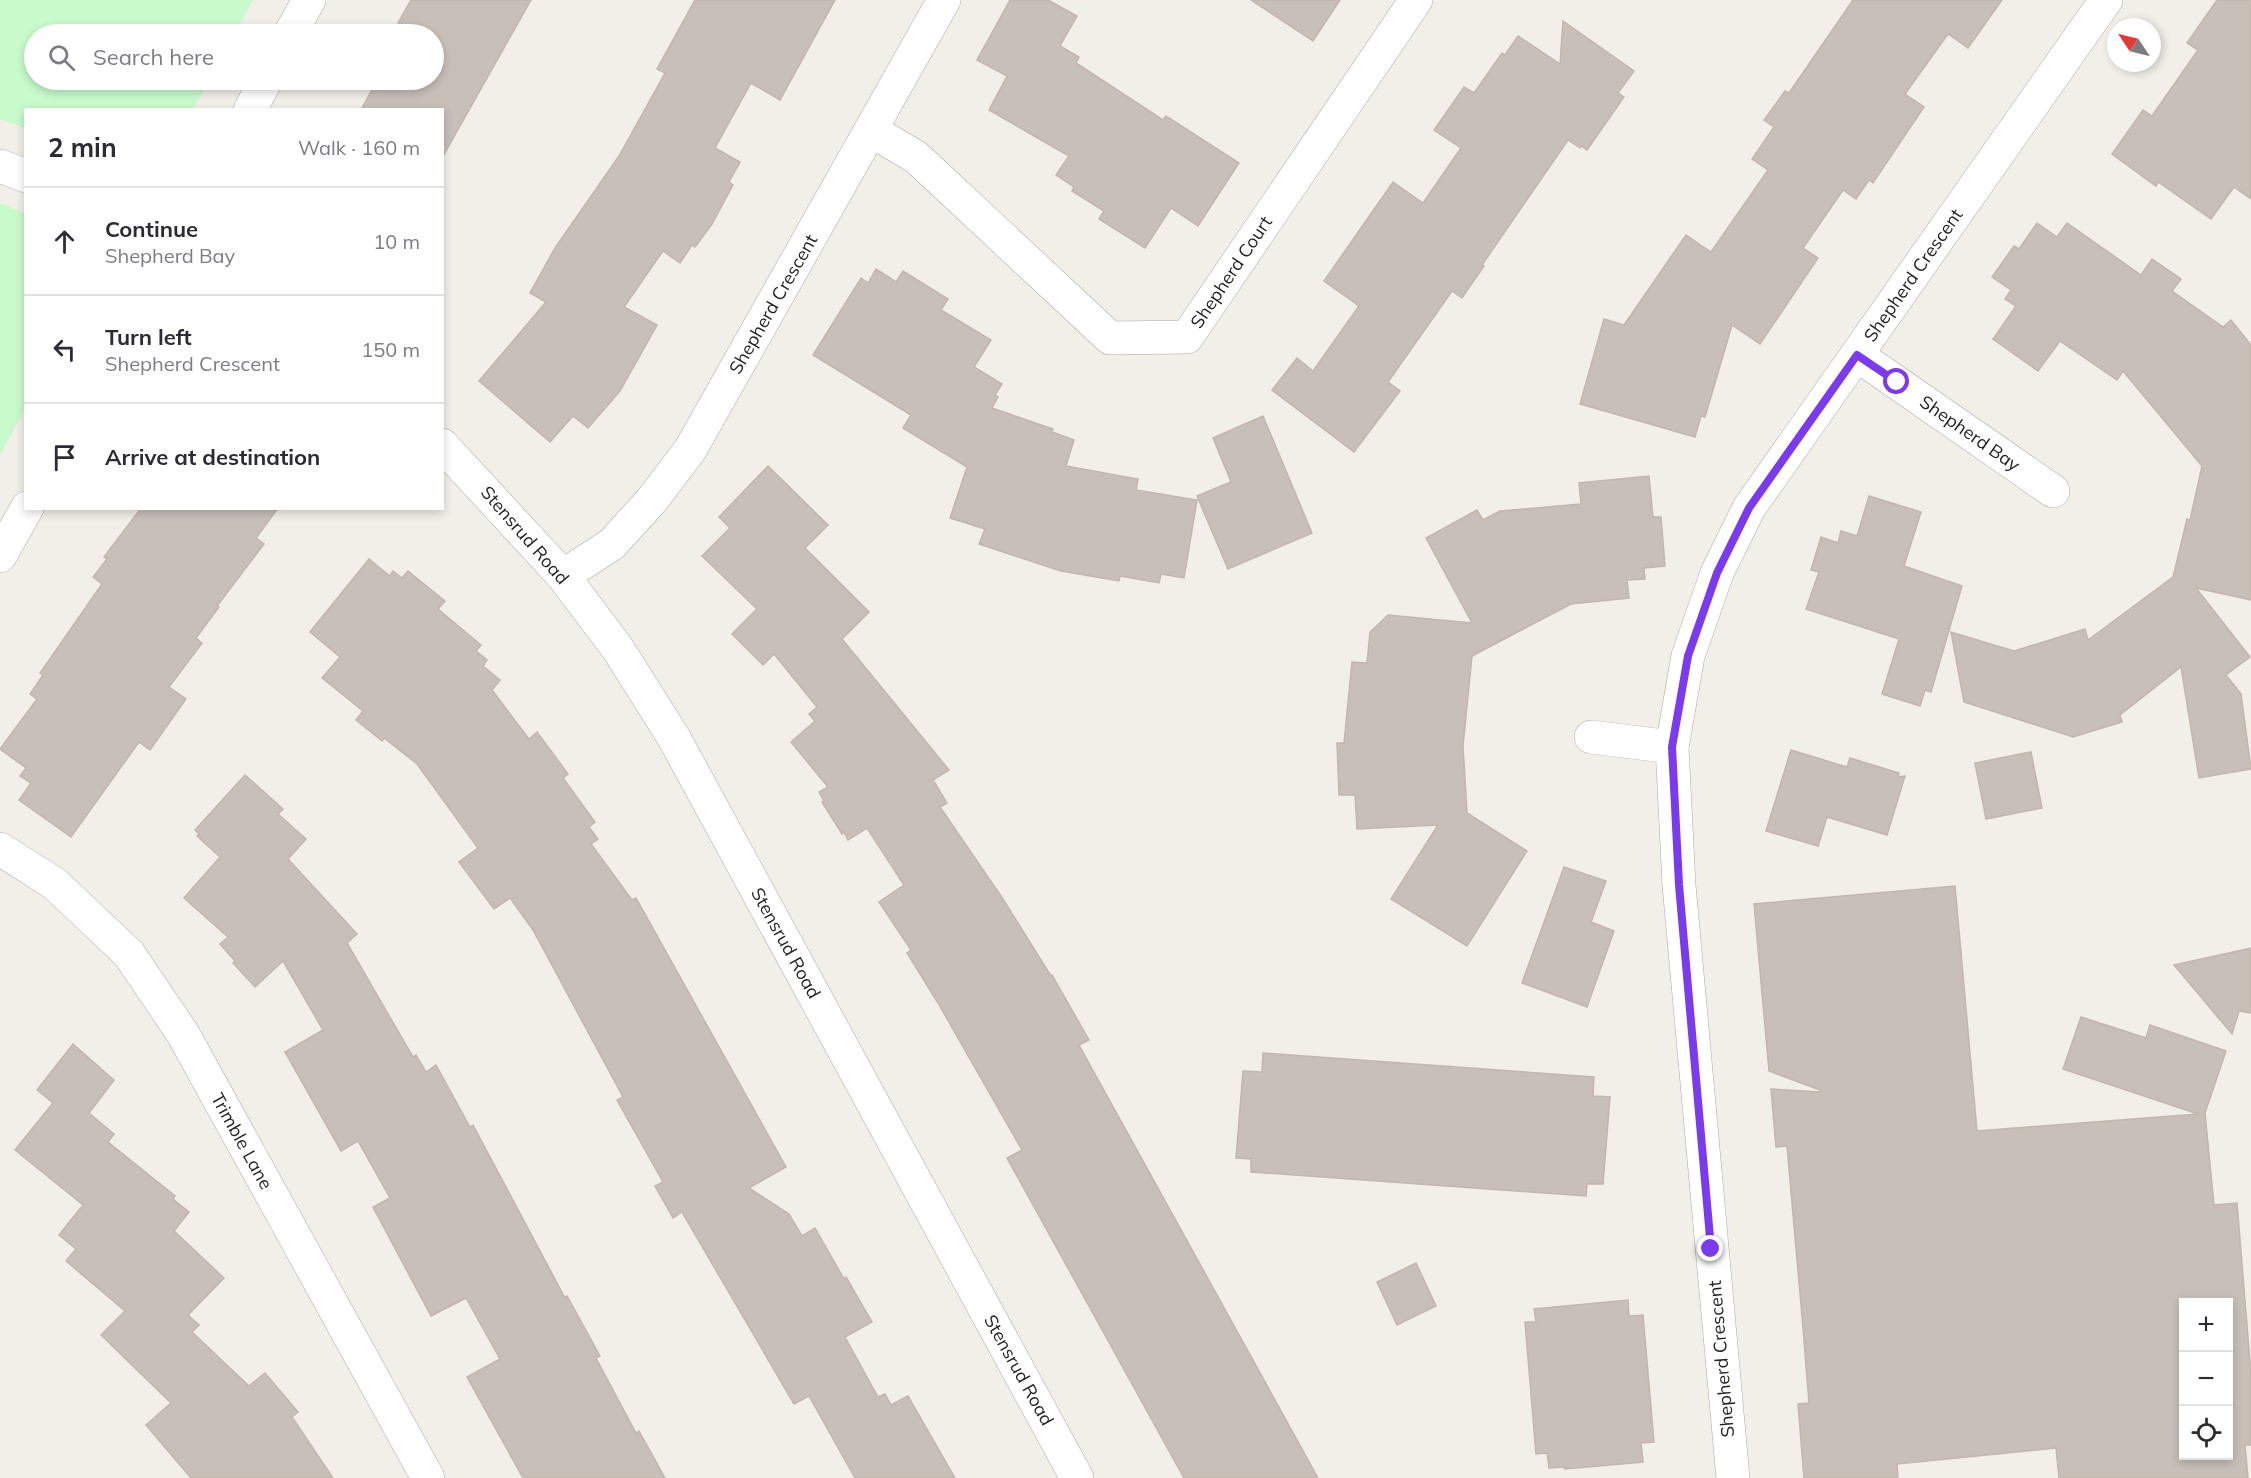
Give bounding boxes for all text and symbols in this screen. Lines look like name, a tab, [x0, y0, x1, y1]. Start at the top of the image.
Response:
north arrow	[2107, 18, 2161, 72]
search box	[24, 24, 444, 90]
icon: search	[45, 41, 78, 74]
text: Search here	[93, 43, 214, 71]
text: 2 min	[48, 131, 117, 164]
text: Walk · 160 m	[298, 135, 420, 160]
street label: Shepherd Crescent	[1858, 204, 1968, 346]
street label: Shepherd Court	[1185, 212, 1277, 332]
text: Continue	[105, 215, 198, 243]
icon: ahead	[48, 225, 81, 258]
text: 10 m	[373, 229, 420, 254]
street label: Shepherd Crescent	[724, 230, 822, 378]
text: Shepherd Bay	[105, 243, 235, 268]
text: Turn left	[105, 323, 192, 351]
icon: left	[48, 333, 81, 366]
text: 150 m	[361, 337, 420, 362]
text: Shepherd Crescent	[105, 351, 280, 376]
route start	[1883, 368, 1909, 394]
street label: Shepherd Bay	[1915, 390, 2025, 476]
icon: arrive	[48, 441, 81, 474]
text: Arrive at destination	[105, 443, 320, 471]
street label: Stensrud Road	[476, 481, 574, 589]
street label: Stensrud Road	[746, 884, 826, 1002]
street label: Trimble Lane	[206, 1089, 278, 1193]
route end	[1697, 1235, 1723, 1261]
street label: Shepherd Crescent	[1703, 1280, 1739, 1438]
map controls	[2179, 1298, 2233, 1460]
button: +	[2179, 1298, 2233, 1352]
street label: Stensrud Road	[979, 1311, 1059, 1429]
button: −	[2179, 1352, 2233, 1406]
button: locate	[2179, 1406, 2233, 1460]

